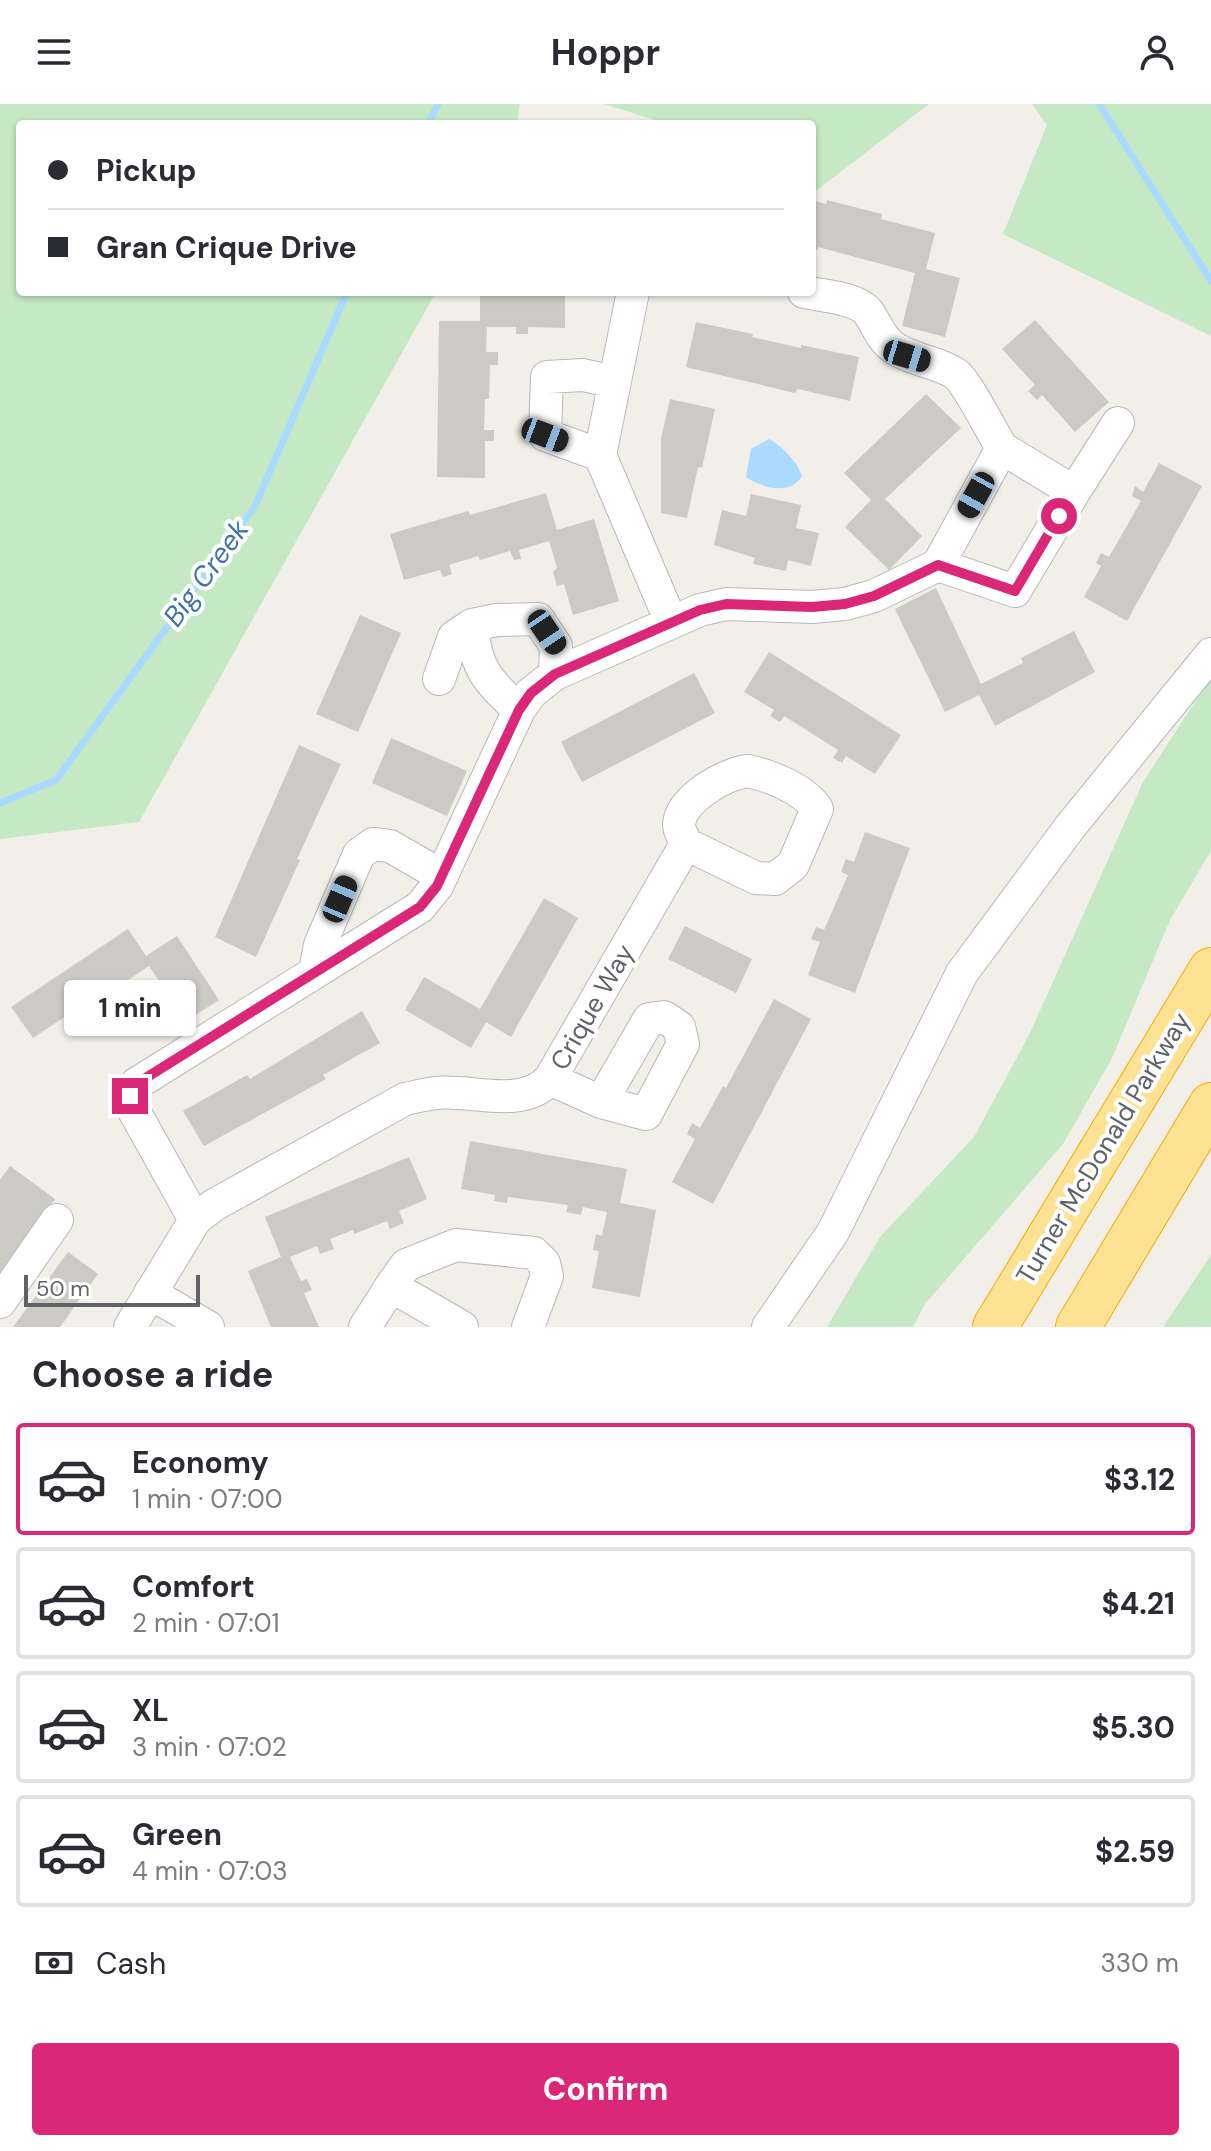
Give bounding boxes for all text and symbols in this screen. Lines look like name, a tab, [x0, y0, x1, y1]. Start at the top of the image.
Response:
text: Hoppr	[551, 29, 660, 76]
icon: menu	[32, 30, 76, 74]
icon: person	[1135, 30, 1179, 74]
text: Pickup	[96, 151, 196, 190]
text: Gran Crique Drive	[96, 228, 357, 267]
car	[881, 338, 933, 374]
car	[518, 415, 572, 455]
car	[954, 468, 998, 522]
route start	[1041, 498, 1077, 534]
water label: Big Creek	[155, 512, 258, 634]
car	[524, 605, 570, 659]
car	[320, 872, 360, 926]
street label: Crique Way	[542, 938, 642, 1076]
callout: 1 min	[64, 980, 196, 1036]
text: 1 min	[98, 991, 162, 1025]
street label: Turner McDonald Parkway	[1008, 1006, 1198, 1290]
route end	[112, 1078, 148, 1114]
scale bar	[24, 1271, 200, 1307]
text: 50 m	[36, 1274, 90, 1303]
text: Choose a ride	[32, 1351, 273, 1398]
icon: car	[36, 1443, 108, 1515]
text: Economy	[132, 1443, 269, 1482]
text: $3.12	[1104, 1460, 1175, 1499]
text: 1 min · 07:00	[132, 1482, 282, 1516]
icon: car	[36, 1567, 108, 1639]
text: Comfort	[132, 1567, 255, 1606]
text: $4.21	[1102, 1584, 1175, 1623]
text: 2 min · 07:01	[132, 1606, 280, 1640]
icon: car	[36, 1691, 108, 1763]
text: XL	[132, 1691, 169, 1730]
text: $5.30	[1091, 1708, 1175, 1747]
text: 3 min · 07:02	[132, 1730, 287, 1764]
icon: car	[36, 1815, 108, 1887]
text: Green	[132, 1815, 222, 1854]
text: $2.59	[1095, 1832, 1175, 1871]
text: 4 min · 07:03	[132, 1854, 288, 1888]
icon: cash	[32, 1941, 76, 1985]
text: Cash	[96, 1944, 166, 1983]
text: 330 m	[1100, 1946, 1179, 1980]
button: Confirm	[32, 2043, 1179, 2135]

